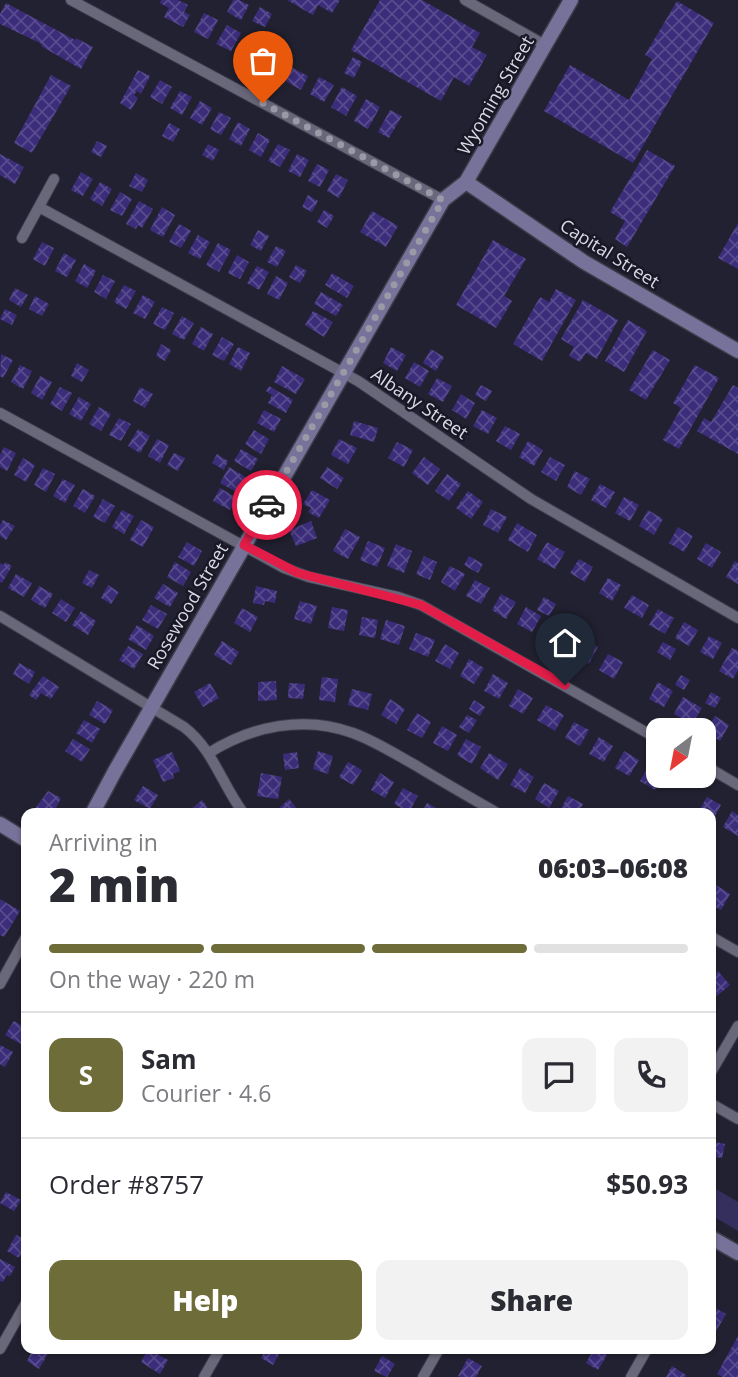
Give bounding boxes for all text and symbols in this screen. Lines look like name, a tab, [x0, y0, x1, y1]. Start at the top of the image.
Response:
pin	[233, 31, 293, 103]
street label: Wyoming Street	[451, 31, 539, 159]
icon: bag	[244, 42, 282, 80]
street label: Capital Street	[556, 213, 664, 293]
street label: Albany Street	[367, 362, 473, 444]
courier	[232, 470, 302, 540]
icon: car	[248, 486, 286, 524]
street label: Rosewood Street	[141, 538, 233, 674]
pin	[535, 613, 595, 685]
icon: home	[546, 624, 584, 662]
north arrow	[646, 718, 716, 788]
map controls	[646, 718, 716, 788]
text: Arriving in	[49, 826, 158, 858]
text: 06:03–06:08	[538, 850, 688, 886]
text: 2 min	[49, 853, 180, 915]
text: On the way · 220 m	[49, 963, 255, 995]
button: chat	[522, 1038, 596, 1112]
button: phone	[614, 1038, 688, 1112]
text: Sam	[141, 1041, 197, 1077]
text: S	[79, 1057, 93, 1093]
text: Courier · 4.6	[141, 1077, 271, 1109]
text: Order #8757	[49, 1166, 204, 1202]
text: $50.93	[606, 1166, 688, 1202]
button: Help	[49, 1260, 362, 1340]
button: Share	[376, 1260, 688, 1340]

